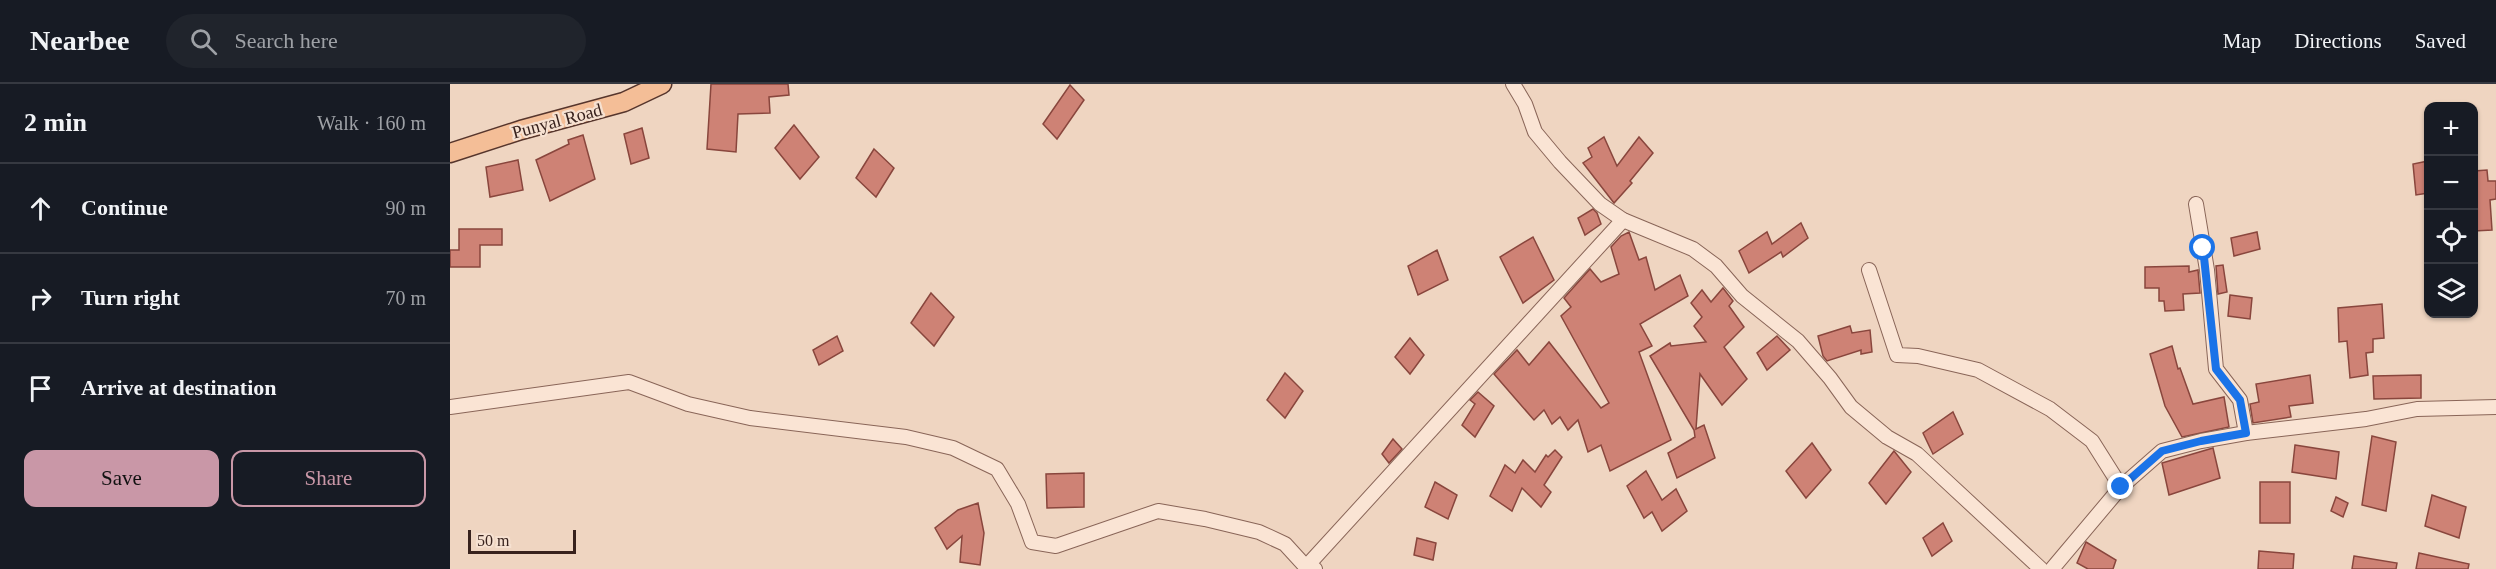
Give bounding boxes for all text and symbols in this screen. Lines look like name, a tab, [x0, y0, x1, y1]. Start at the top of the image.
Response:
search box	[166, 14, 586, 68]
text: Nearbee	[30, 25, 130, 56]
icon: search	[187, 25, 220, 58]
text: Search here	[235, 28, 338, 53]
text: Map	[2223, 29, 2261, 53]
text: Directions	[2294, 29, 2382, 53]
text: Saved	[2415, 29, 2466, 53]
street label: Punyal Road	[510, 99, 604, 143]
map controls	[2424, 102, 2478, 318]
button: +	[2424, 102, 2478, 156]
text: 2 min	[24, 108, 87, 137]
text: Walk · 160 m	[317, 112, 426, 134]
button: −	[2424, 156, 2478, 210]
icon: ahead	[24, 192, 57, 225]
text: Continue	[81, 195, 168, 220]
text: 90 m	[385, 197, 426, 219]
button: locate	[2424, 210, 2478, 264]
route start	[2189, 234, 2215, 260]
button: layers	[2424, 264, 2478, 318]
icon: right	[24, 282, 57, 315]
text: Turn right	[81, 285, 180, 310]
text: 70 m	[385, 287, 426, 309]
icon: arrive	[24, 372, 57, 405]
text: Arrive at destination	[81, 375, 277, 400]
button: Save	[24, 450, 219, 507]
button: Share	[231, 450, 426, 507]
route end	[2107, 473, 2133, 499]
scale bar	[468, 527, 576, 554]
text: 50 m	[477, 532, 509, 549]

